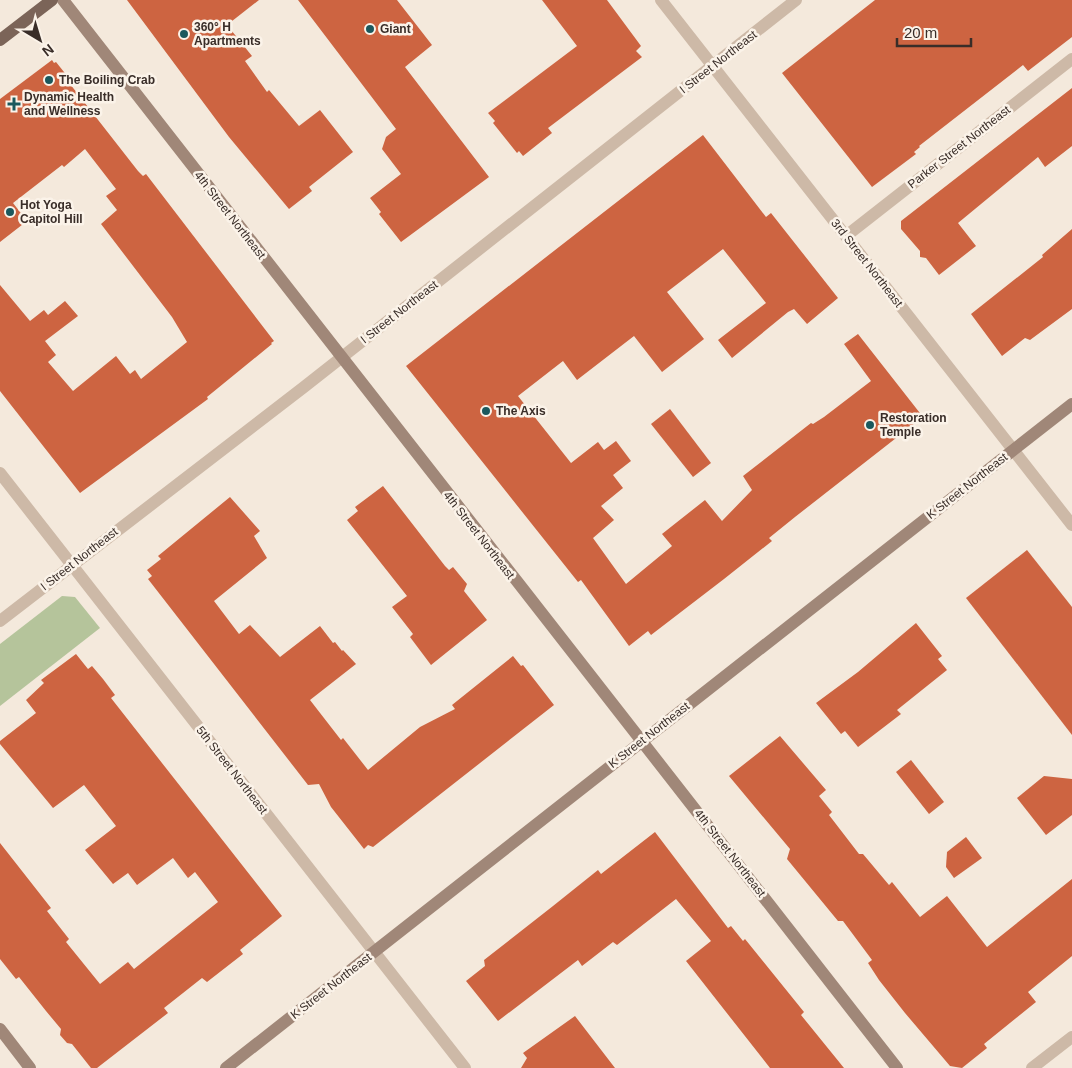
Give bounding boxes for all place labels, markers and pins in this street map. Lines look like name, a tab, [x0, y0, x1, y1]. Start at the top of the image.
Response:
place label: 360° H Apartments	[194, 20, 261, 48]
place label: Giant	[380, 22, 411, 36]
marker: Giant	[364, 23, 376, 35]
marker: 360° H Apartments	[178, 28, 190, 40]
place label: The Boiling Crab	[59, 73, 155, 87]
marker: The Boiling Crab	[43, 74, 55, 86]
place label: Dynamic Health and Wellness	[24, 90, 114, 118]
marker: Dynamic Health and Wellness	[8, 98, 20, 110]
place label: Hot Yoga Capitol Hill	[20, 198, 83, 226]
marker: Hot Yoga Capitol Hill	[4, 206, 16, 218]
place label: The Axis	[496, 404, 546, 418]
marker: The Axis	[480, 405, 492, 417]
place label: Restoration Temple	[880, 411, 947, 439]
marker: Restoration Temple	[864, 419, 876, 431]

